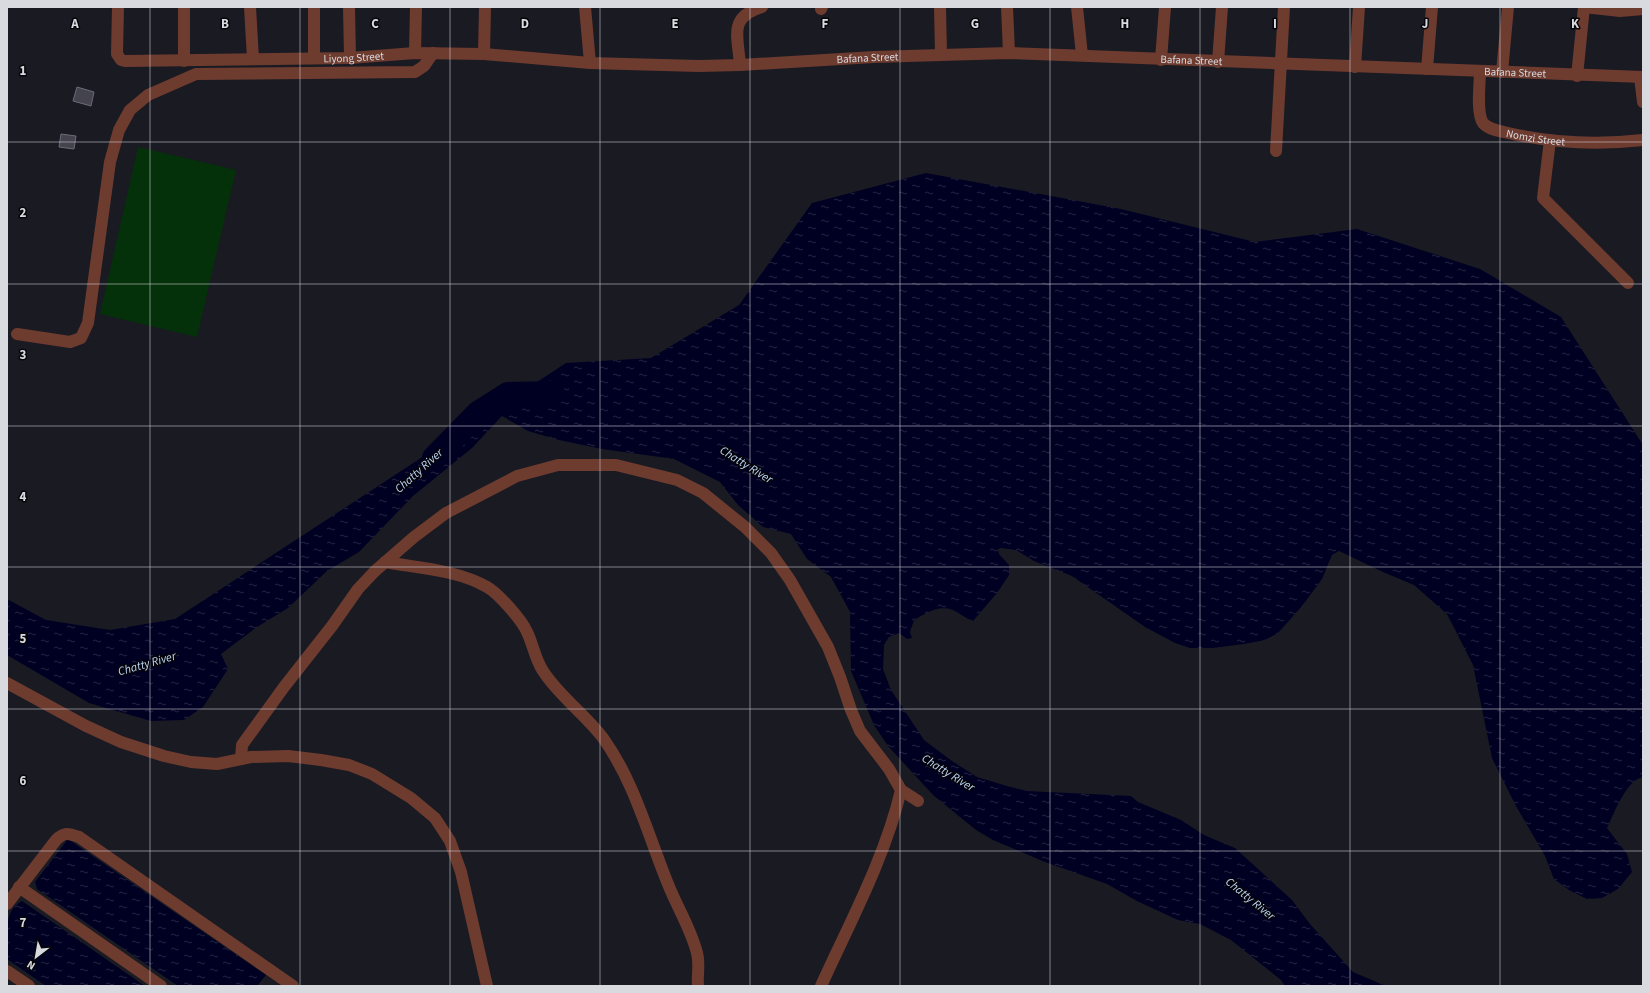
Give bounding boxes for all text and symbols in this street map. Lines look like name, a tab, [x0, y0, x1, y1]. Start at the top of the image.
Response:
text: A	[70, 15, 79, 33]
text: B	[221, 15, 229, 33]
text: C	[371, 15, 379, 33]
text: D	[521, 15, 529, 33]
text: E	[671, 15, 679, 33]
text: F	[822, 15, 829, 33]
text: G	[971, 15, 979, 33]
text: H	[1121, 15, 1129, 33]
text: I	[1273, 15, 1277, 33]
text: J	[1422, 15, 1428, 33]
text: K	[1571, 15, 1580, 33]
street label: Liyong Street	[323, 48, 385, 66]
street label: Bafana Street	[836, 49, 899, 67]
street label: Bafana Street	[1160, 51, 1223, 69]
text: 1	[20, 62, 27, 80]
street label: Bafana Street	[1484, 63, 1547, 81]
street label: Nomzi Street	[1505, 125, 1566, 149]
text: 2	[20, 204, 27, 222]
text: 3	[20, 346, 27, 364]
water label: Chatty River	[716, 442, 777, 488]
water label: Chatty River	[391, 444, 447, 497]
text: 4	[20, 488, 27, 506]
text: 5	[20, 630, 27, 648]
water label: Chatty River	[116, 647, 179, 680]
water label: Chatty River	[918, 750, 979, 796]
text: 6	[20, 772, 27, 790]
water label: Chatty River	[1222, 874, 1279, 925]
text: 7	[20, 914, 27, 932]
north arrow	[16, 937, 56, 977]
text: N	[24, 957, 38, 973]

